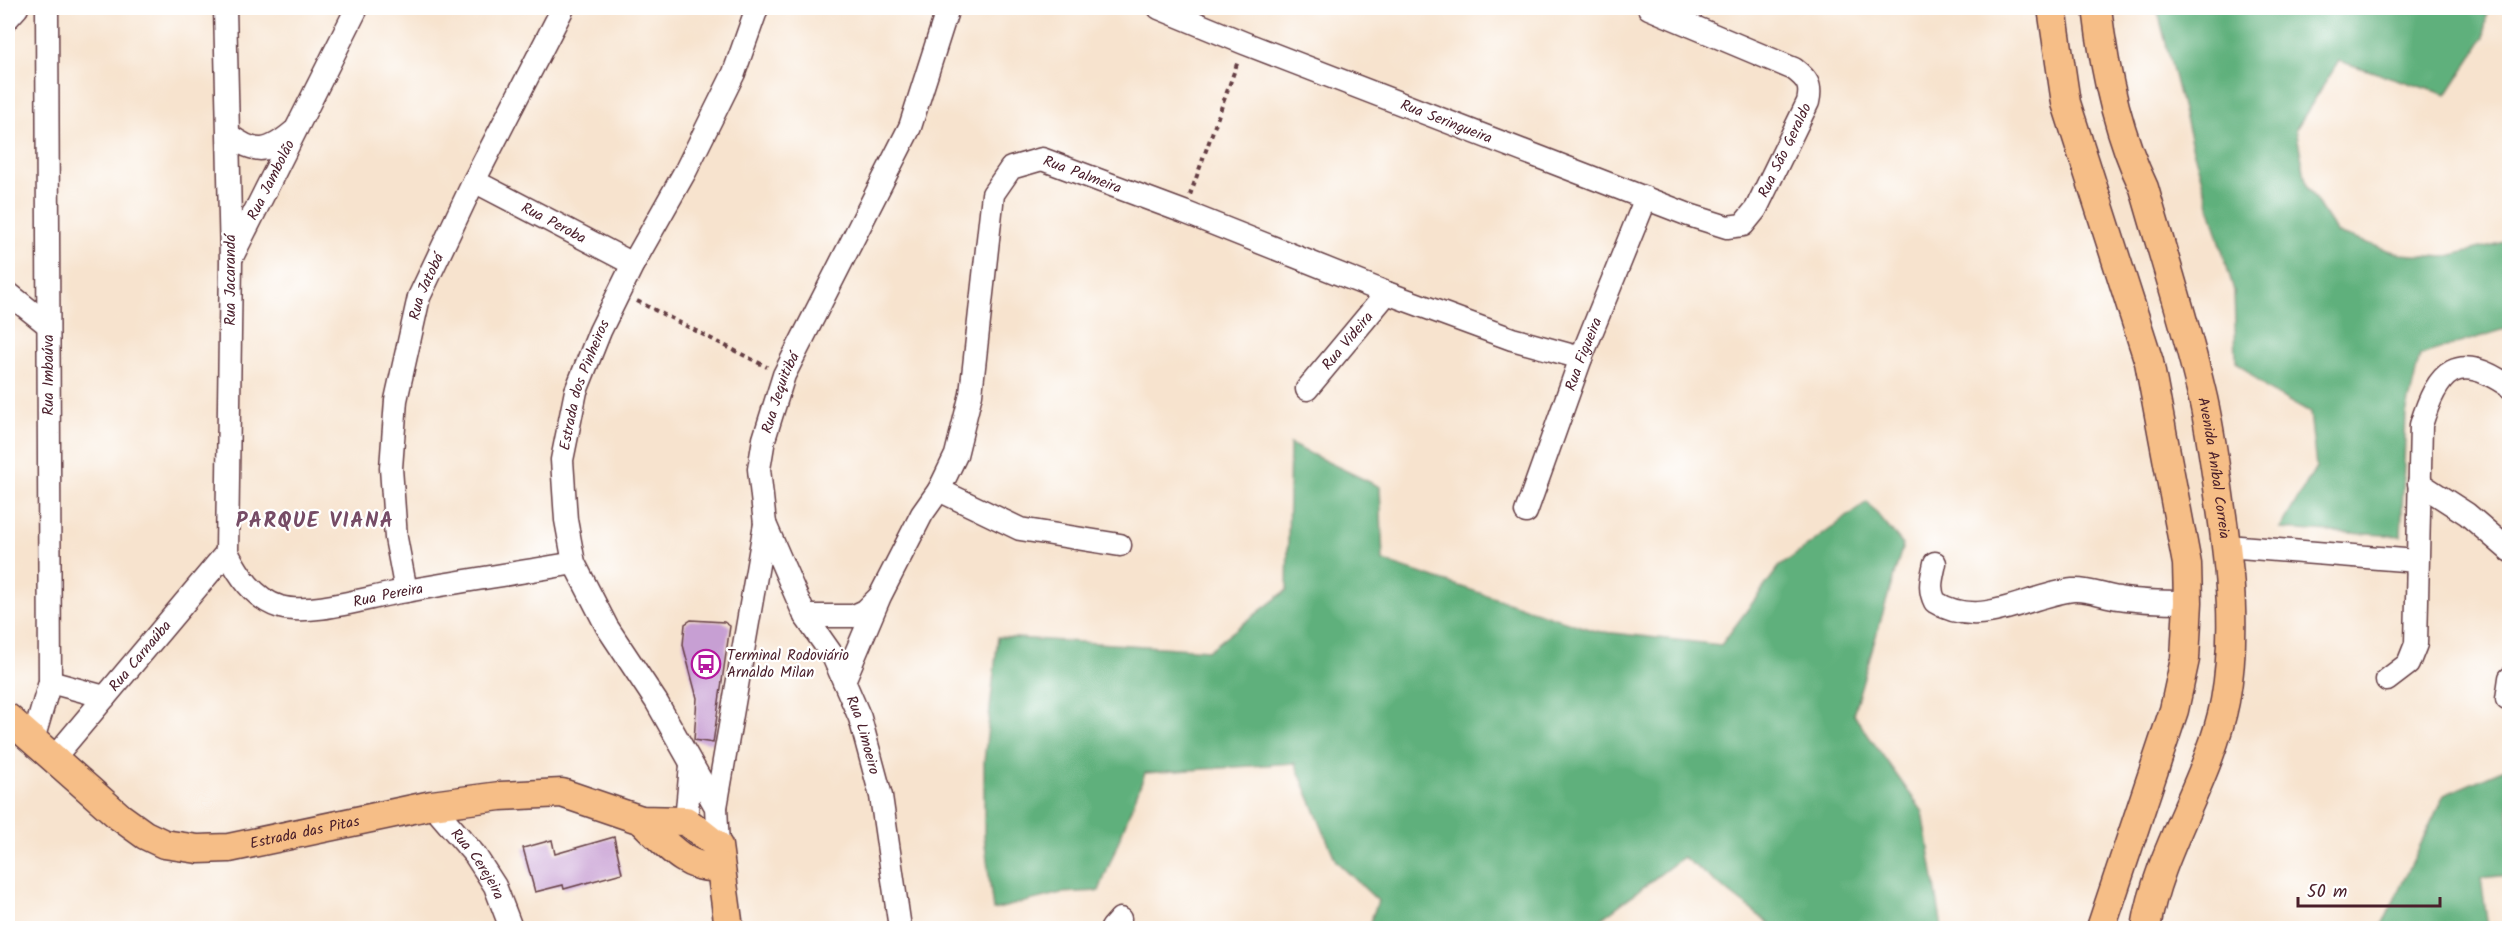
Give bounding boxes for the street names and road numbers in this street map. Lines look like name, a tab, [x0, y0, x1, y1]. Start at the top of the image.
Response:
street label: Rua Seringueira	[1397, 94, 1496, 151]
street label: Rua São Geraldo	[1752, 99, 1819, 202]
street label: Rua Jambolão	[241, 136, 302, 225]
street label: Rua Palmeira	[1040, 149, 1125, 201]
street label: Rua Peroba	[516, 197, 590, 251]
street label: Rua Jacarandá	[219, 232, 243, 326]
street label: Rua Jatobá	[403, 248, 452, 322]
street label: Rua Videira	[1316, 306, 1380, 376]
street label: Rua Figueira	[1559, 314, 1609, 395]
street label: Estrada dos Pinheiros	[553, 315, 617, 453]
street label: Rua Imbaúva	[37, 334, 61, 416]
street label: Rua Jequitibá	[755, 346, 808, 437]
street label: Avenida Aníbal Correia	[2190, 395, 2236, 540]
street label: Rua Pereira	[351, 577, 425, 615]
street label: Rua Carnaúba	[103, 615, 178, 697]
street label: Rua Limoeiro	[839, 692, 886, 778]
street label: Estrada das Pitas	[248, 810, 362, 856]
street label: Rua Cerejeira	[444, 823, 510, 903]

